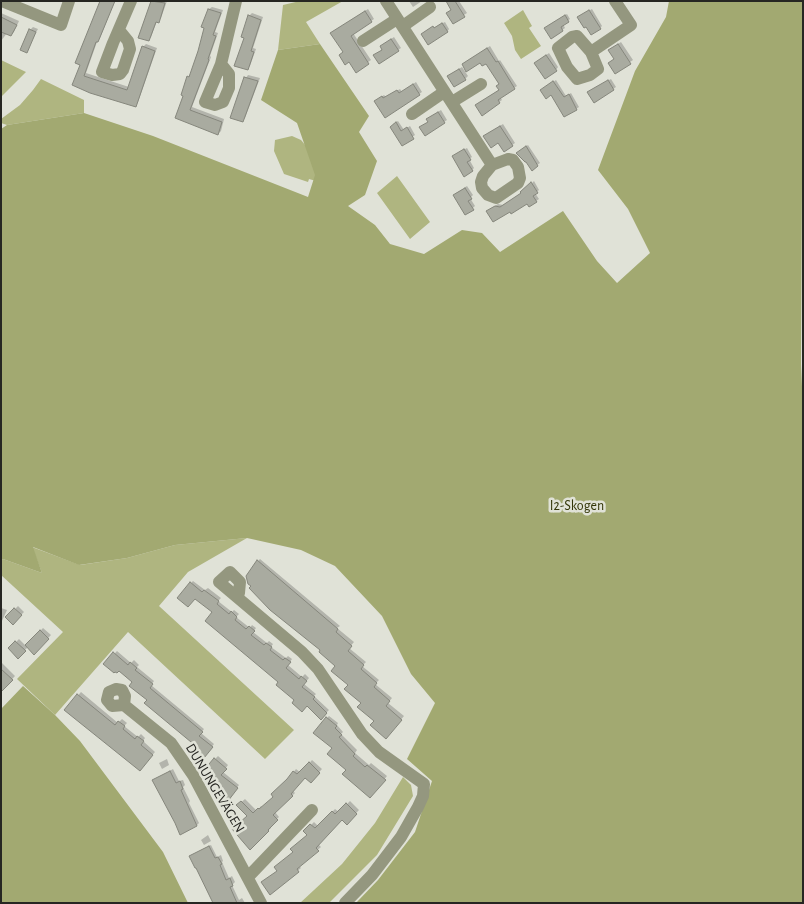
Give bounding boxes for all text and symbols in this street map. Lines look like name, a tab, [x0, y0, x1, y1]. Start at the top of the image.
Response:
park label: I2-Skogen	[550, 498, 604, 514]
street label: DUNUNGEVÄGEN	[182, 740, 248, 836]

